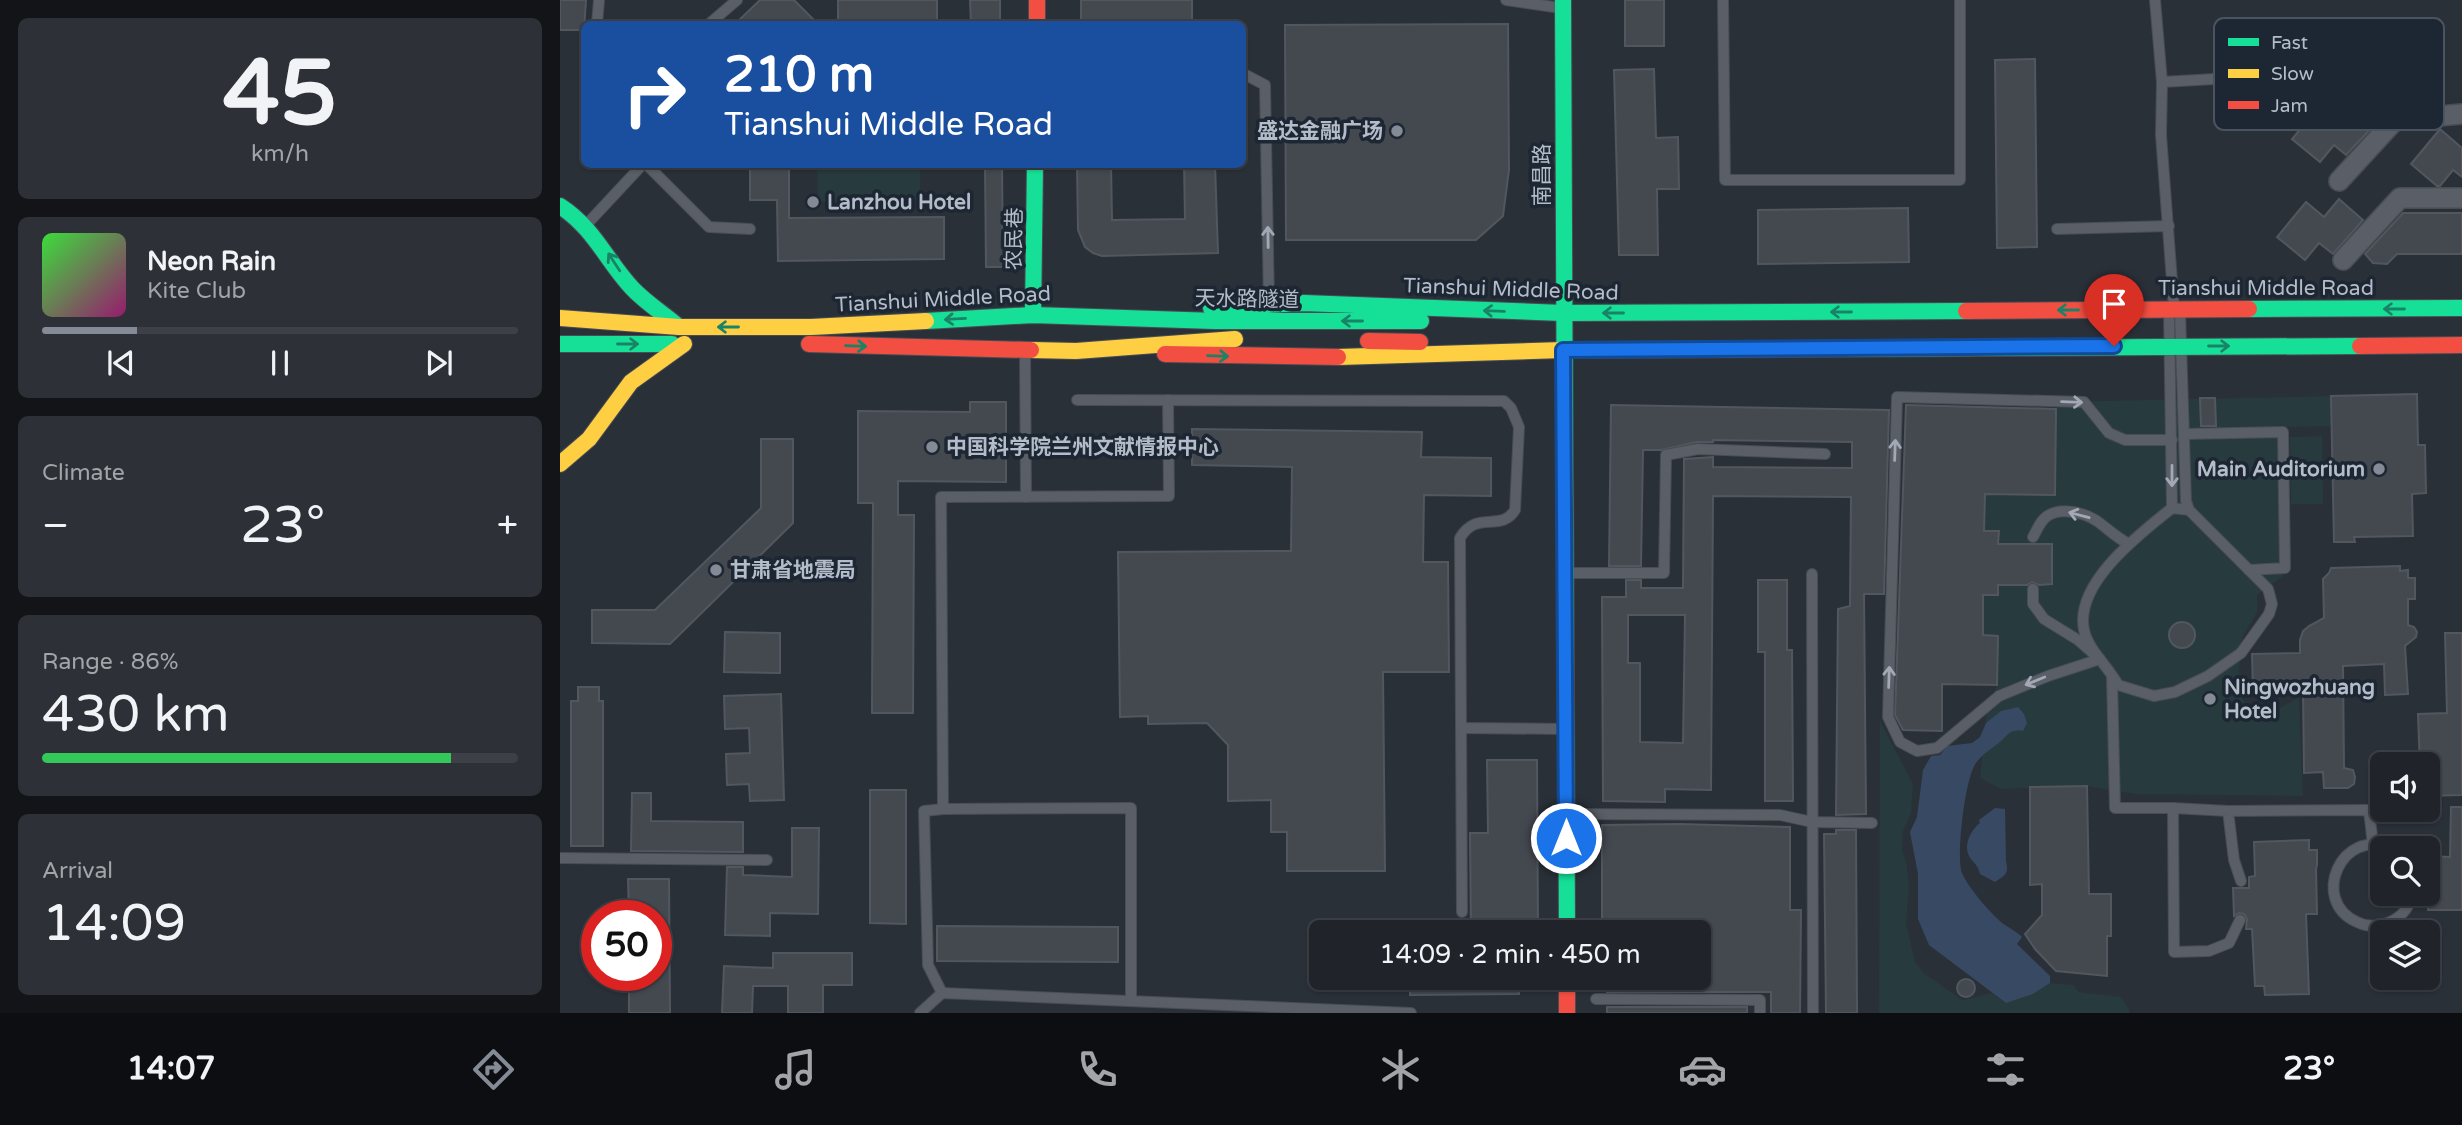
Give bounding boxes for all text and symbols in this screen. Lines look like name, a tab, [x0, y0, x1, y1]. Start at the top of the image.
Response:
legend	[2214, 18, 2444, 130]
text: Fast	[2271, 32, 2308, 54]
text: 45	[223, 39, 337, 149]
text: 210 m	[724, 46, 874, 105]
icon: right	[609, 49, 700, 140]
text: Slow	[2271, 63, 2314, 85]
text: Jam	[2271, 95, 2308, 117]
text: Tianshui Middle Road	[724, 106, 1053, 144]
place label: 盛达金融广场	[1257, 119, 1383, 144]
marker: 盛达金融广场	[1389, 123, 1405, 139]
text: km/h	[251, 140, 309, 168]
street label: 南昌路	[1530, 144, 1555, 207]
place label: Lanzhou Hotel	[827, 190, 971, 215]
marker: Lanzhou Hotel	[805, 194, 821, 210]
street label: 农民巷	[1001, 207, 1028, 271]
one-way arrow	[1261, 225, 1274, 248]
text: Neon Rain	[147, 246, 276, 277]
one-way arrow	[606, 253, 620, 273]
street label: Tianshui Middle Road	[1403, 273, 1619, 306]
pin	[2084, 274, 2144, 346]
street label: Tianshui Middle Road	[2158, 276, 2374, 301]
text: Kite Club	[147, 277, 246, 305]
street label: Tianshui Middle Road	[835, 281, 1051, 318]
icon: arrive	[2095, 285, 2133, 323]
street label: 天水路隧道	[1194, 286, 1300, 313]
one-way arrow	[2383, 302, 2406, 316]
one-way arrow	[2057, 303, 2080, 317]
one-way arrow	[1483, 304, 1506, 317]
one-way arrow	[1830, 305, 1853, 319]
one-way arrow	[1602, 306, 1625, 320]
one-way arrow	[945, 313, 967, 326]
one-way arrow	[1341, 314, 1364, 328]
one-way arrow	[717, 320, 740, 334]
one-way arrow	[616, 337, 639, 351]
one-way arrow	[844, 339, 867, 352]
one-way arrow	[2208, 339, 2231, 353]
icon: previous	[102, 344, 140, 382]
icon: pause	[261, 344, 299, 382]
icon: next	[420, 344, 458, 382]
one-way arrow	[1206, 349, 1229, 362]
one-way arrow	[2060, 396, 2083, 409]
place label: 中国科学院兰州文献情报中心	[946, 435, 1219, 460]
one-way arrow	[1889, 438, 1902, 461]
marker: 中国科学院兰州文献情报中心	[924, 439, 940, 455]
place label: Main Auditorium	[2197, 457, 2365, 482]
text: Climate	[42, 459, 125, 487]
marker: Main Auditorium	[2371, 461, 2387, 477]
one-way arrow	[2165, 464, 2179, 487]
text: 23°	[240, 494, 325, 557]
text: −	[42, 503, 69, 549]
text: +	[497, 503, 518, 549]
one-way arrow	[2068, 508, 2090, 521]
place label: 甘肃省地震局	[730, 558, 856, 583]
marker: 甘肃省地震局	[708, 562, 724, 578]
text: Range · 86%	[42, 648, 178, 676]
one-way arrow	[1882, 666, 1895, 689]
place label: Ningwozhuang Hotel	[2224, 675, 2375, 724]
one-way arrow	[2025, 676, 2047, 689]
text: 430 km	[42, 683, 230, 746]
marker: Ningwozhuang Hotel	[2202, 691, 2218, 707]
map controls	[2370, 752, 2440, 990]
button: sound	[2370, 752, 2440, 822]
position arrow	[1529, 801, 1603, 875]
button: search	[2370, 836, 2440, 906]
text: Arrival	[42, 857, 113, 885]
text: 14:09	[42, 892, 186, 955]
speed limit sign: 50	[581, 900, 672, 991]
button: layers	[2370, 920, 2440, 990]
text: 14:09 · 2 min · 450 m	[1379, 939, 1641, 970]
icon: directions	[469, 1045, 518, 1094]
icon: music	[771, 1045, 820, 1094]
icon: phone	[1073, 1045, 1122, 1094]
icon: climate	[1376, 1045, 1425, 1094]
icon: car	[1678, 1045, 1727, 1094]
icon: filters	[1981, 1045, 2030, 1094]
text: 14:07	[127, 1050, 215, 1088]
text: 23°	[2283, 1050, 2335, 1088]

